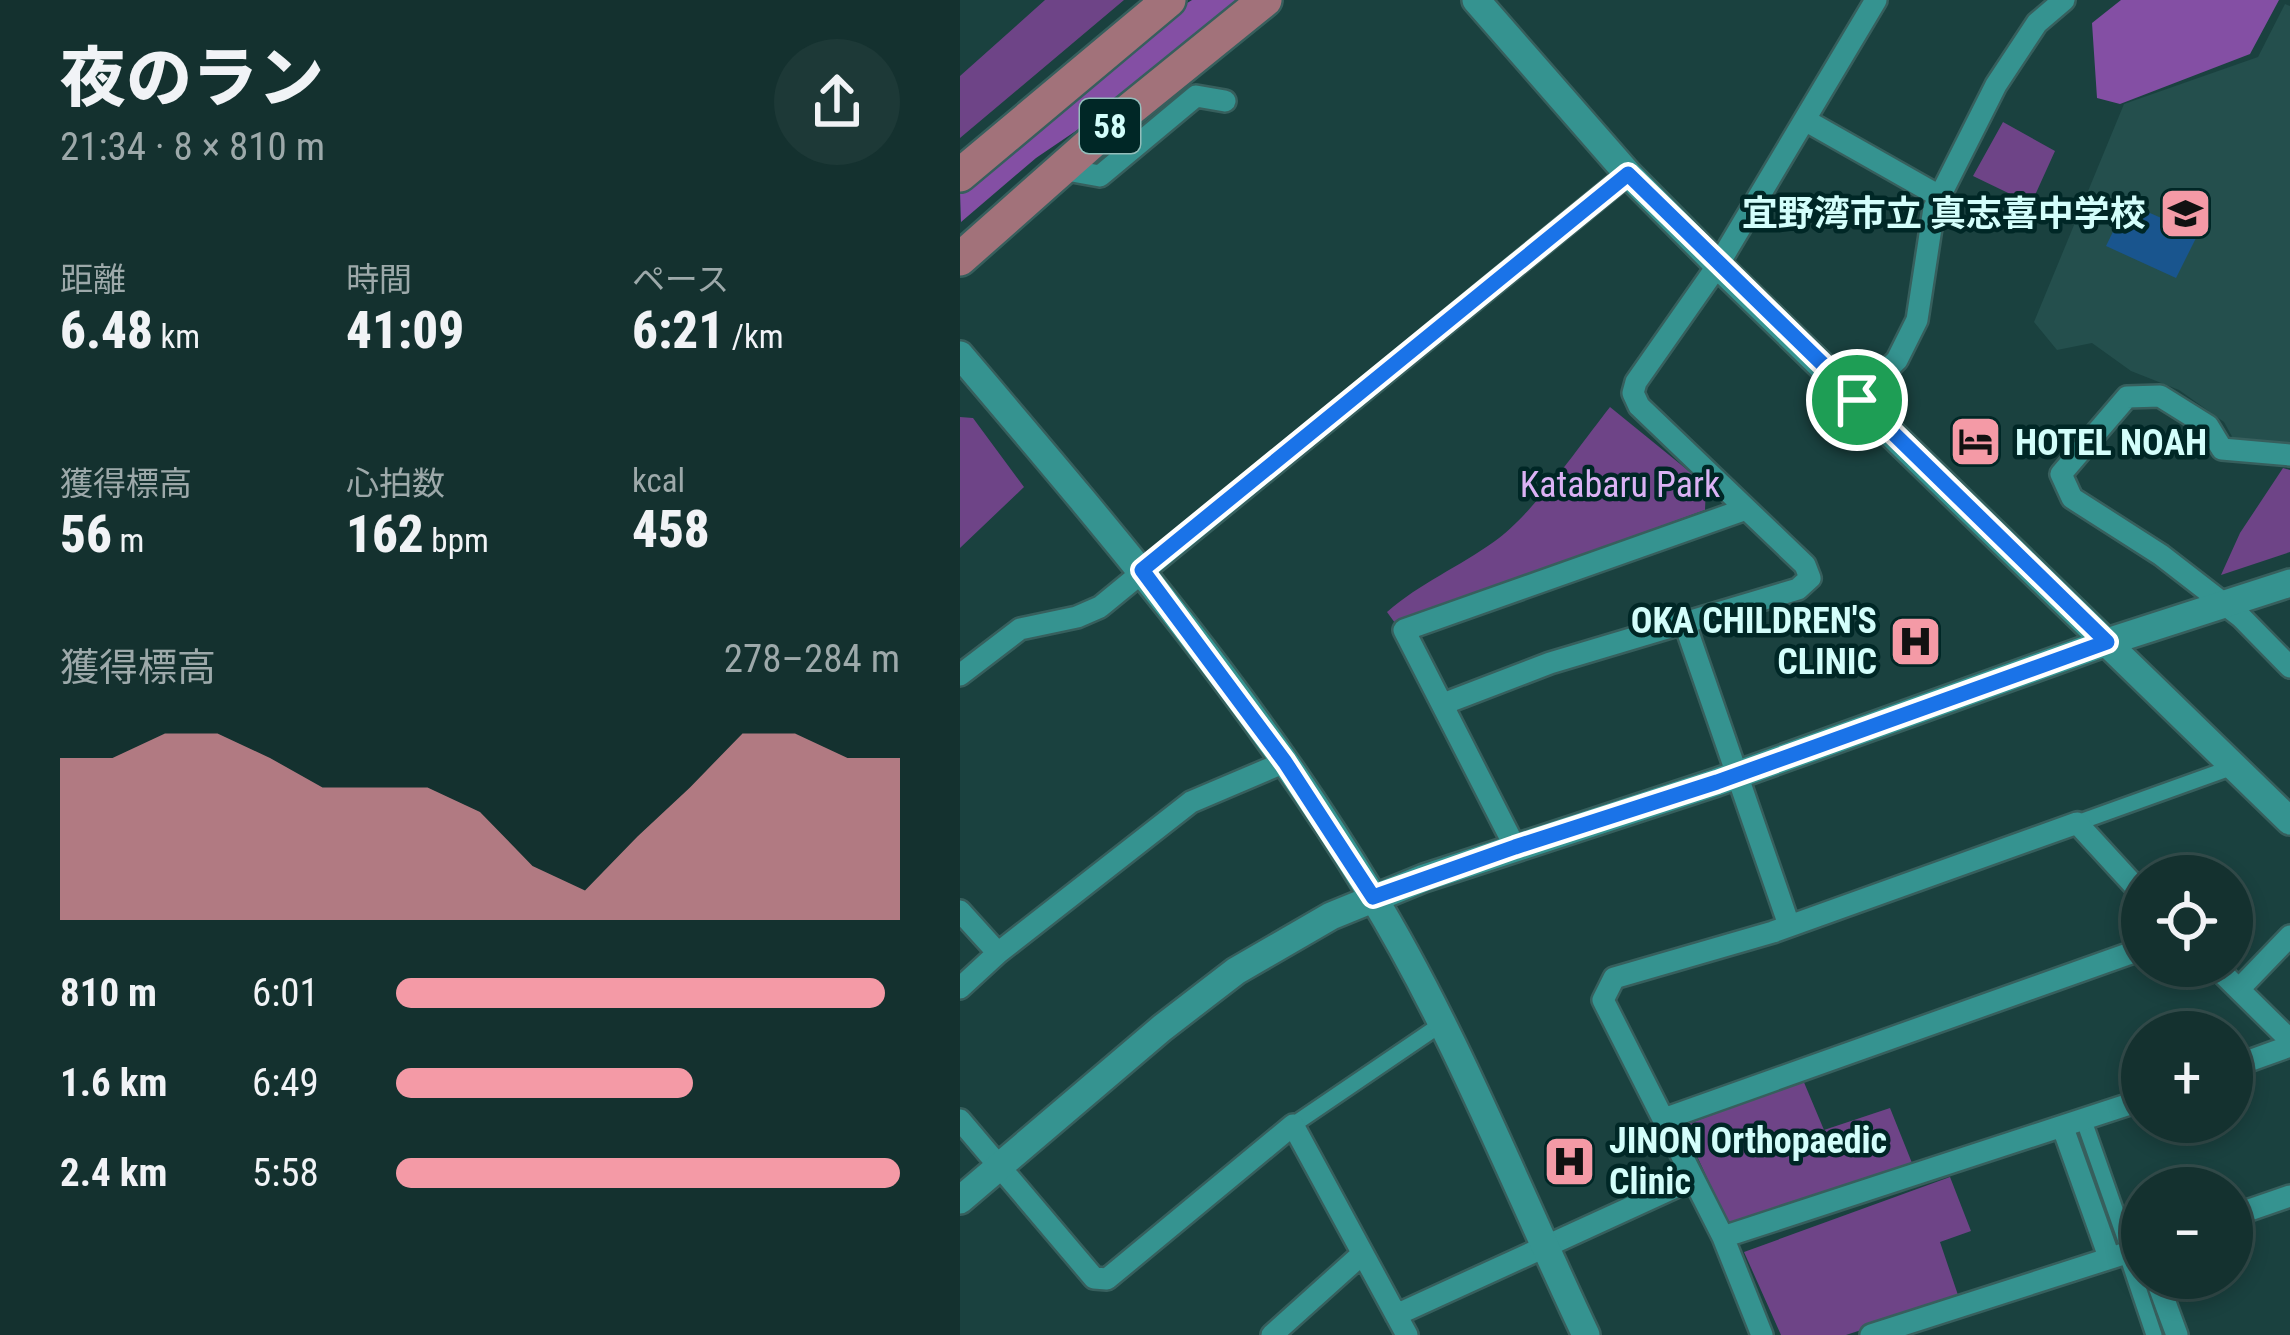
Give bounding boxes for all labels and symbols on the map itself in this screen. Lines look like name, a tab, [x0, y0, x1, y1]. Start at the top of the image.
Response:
road number: 58	[1080, 99, 1140, 153]
school or university icon: 宜野湾市立 真志喜中学校	[2157, 185, 2213, 241]
place label: 宜野湾市立 真志喜中学校	[1742, 193, 2146, 235]
pin	[1806, 349, 1908, 451]
hotel icon: HOTEL NOAH	[1948, 414, 2004, 470]
place label: HOTEL NOAH	[2015, 422, 2207, 464]
park label: Katabaru Park	[1520, 464, 1720, 506]
place label: OKA CHILDREN'S CLINIC	[1631, 600, 1877, 683]
hospital icon: OKA CHILDREN'S CLINIC	[1888, 613, 1944, 669]
place label: JINON Orthopaedic Clinic	[1609, 1120, 1887, 1203]
hospital icon: JINON Orthopaedic Clinic	[1542, 1133, 1598, 1189]

